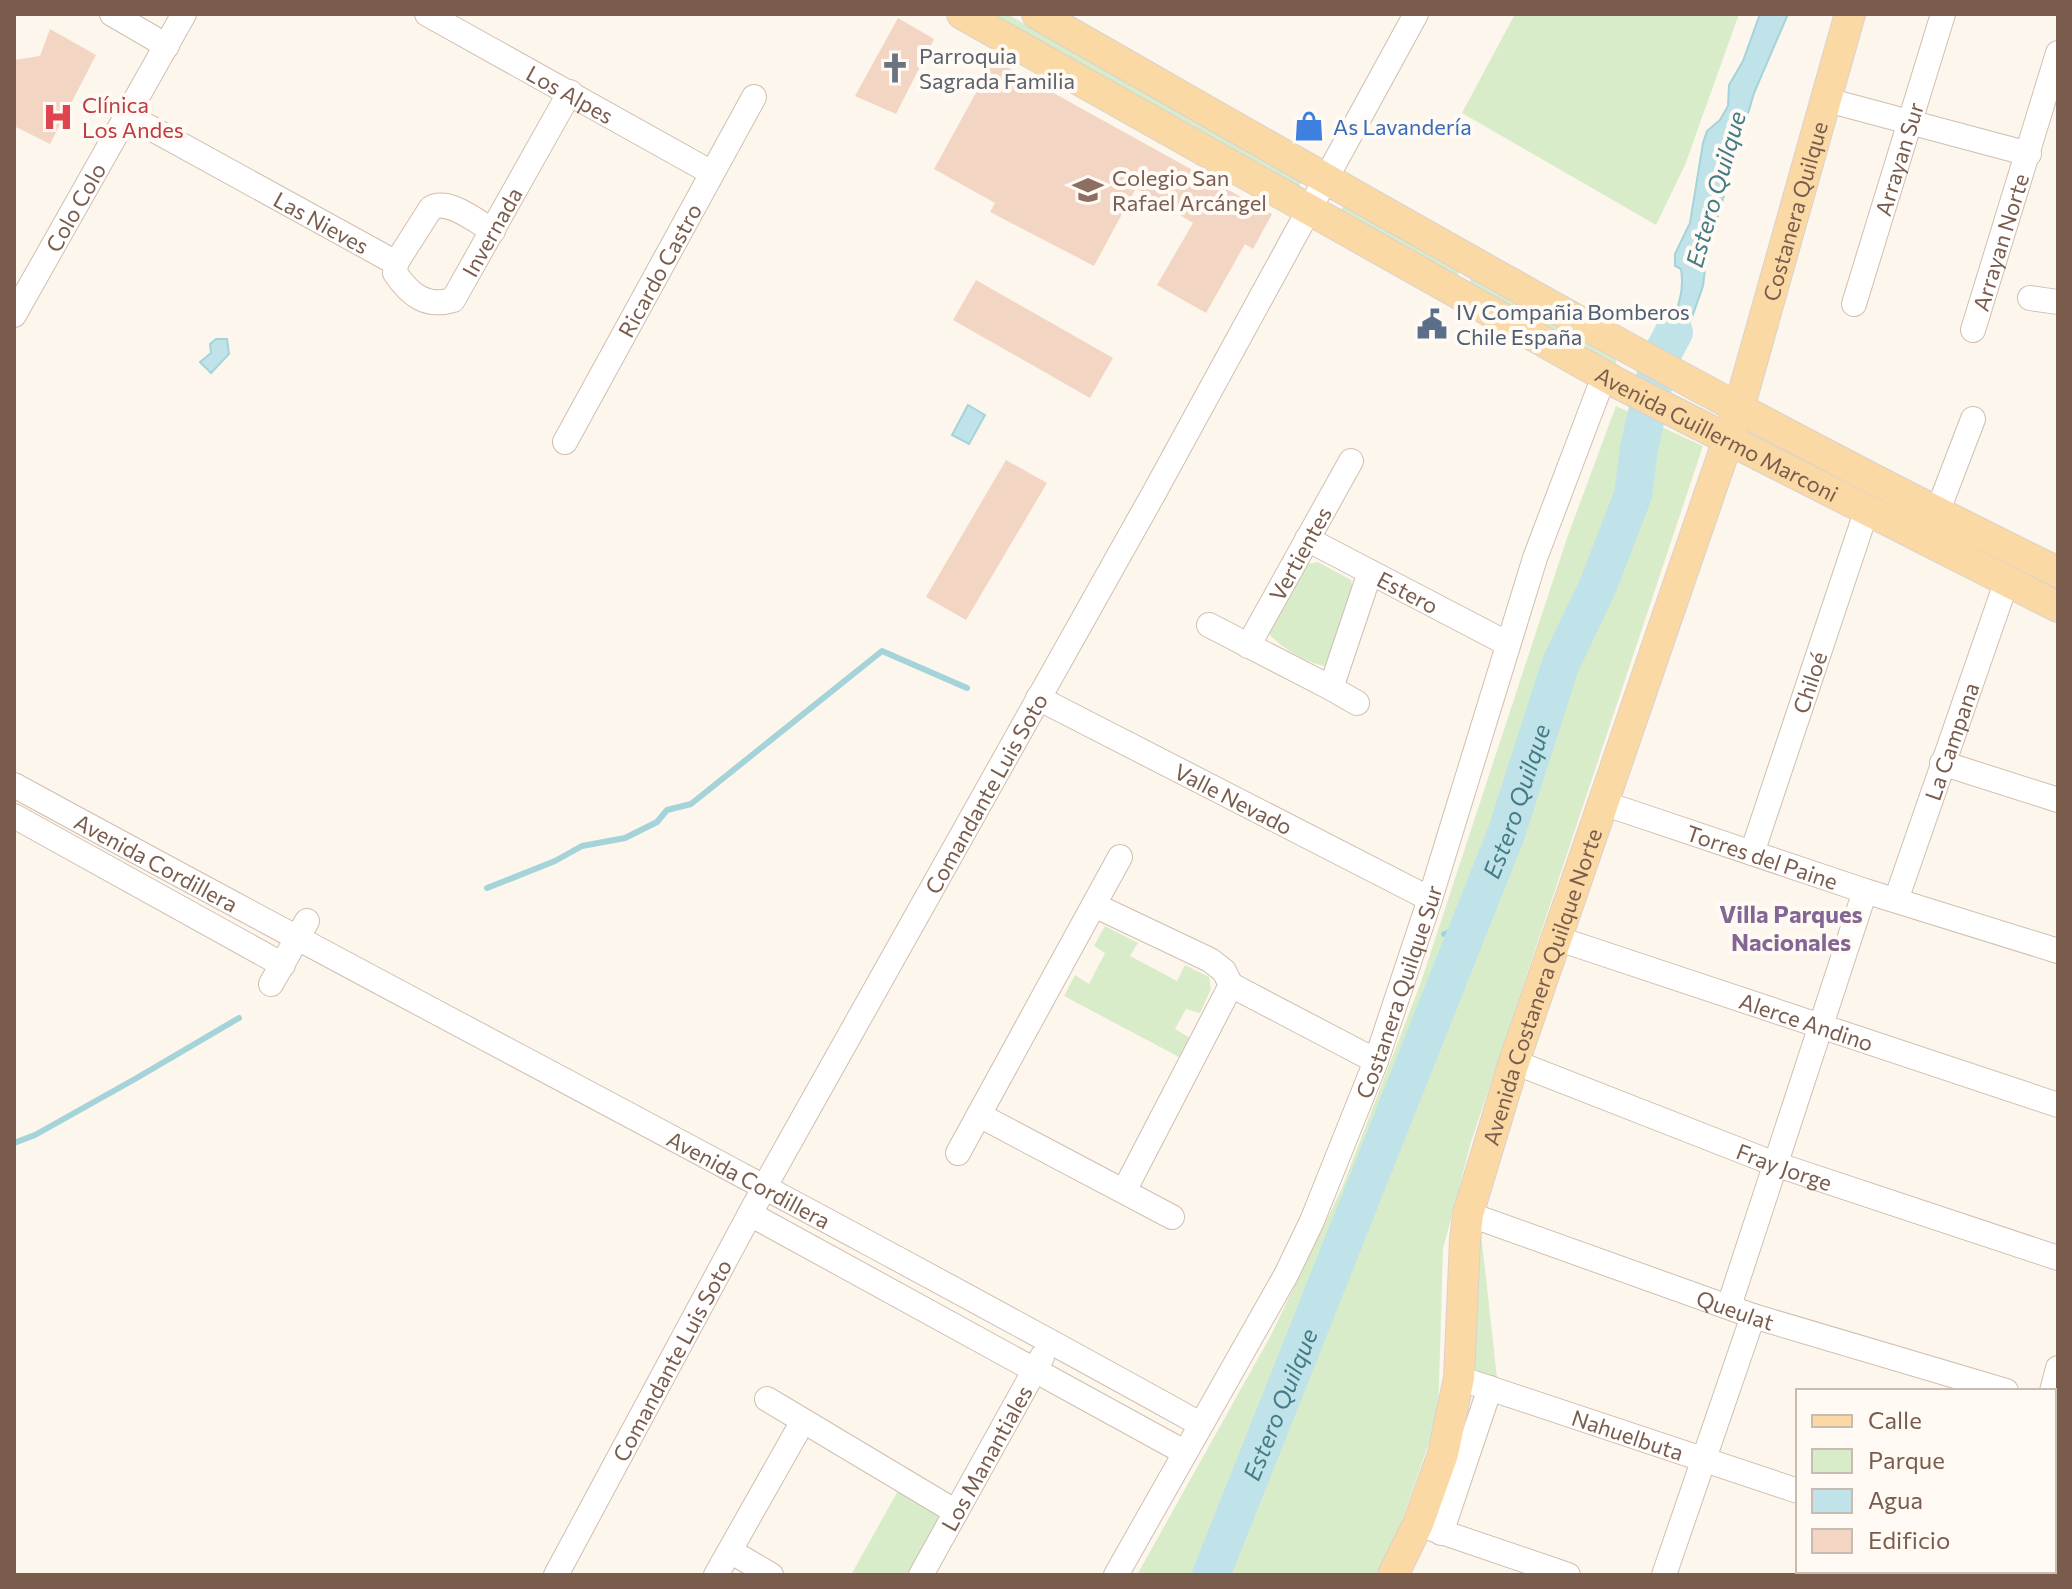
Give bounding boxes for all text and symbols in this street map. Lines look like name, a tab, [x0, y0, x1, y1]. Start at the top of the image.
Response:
place label: Parroquia Sagrada Familia	[919, 42, 1075, 94]
church icon: Parroquia Sagrada Familia	[878, 51, 912, 85]
street label: Los Alpes	[522, 59, 618, 129]
place label: Clínica Los Andes	[82, 91, 184, 143]
street label: Arrayan Sur	[1868, 98, 1929, 219]
hospital icon: Clínica Los Andes	[41, 100, 75, 134]
water label: Estero Quilque	[1679, 107, 1751, 270]
shop icon: As Lavandería	[1292, 109, 1326, 143]
place label: As Lavandería	[1333, 113, 1472, 140]
street label: Costanera Quilque	[1756, 118, 1833, 304]
street label: Colo Colo	[39, 158, 111, 256]
place label: Colegio San Rafael Arcángel	[1112, 164, 1267, 216]
street label: Arrayan Norte	[1966, 170, 2034, 314]
school or university icon: Colegio San Rafael Arcángel	[1071, 173, 1105, 207]
street label: Invernada	[456, 182, 527, 281]
street label: Las Nieves	[269, 185, 374, 259]
street label: Ricardo Castro	[612, 199, 707, 342]
place label: IV Compañia Bomberos Chile España	[1456, 298, 1690, 350]
public building icon: IV Compañia Bomberos Chile España	[1415, 307, 1449, 341]
street label: Avenida Guillermo Marconi	[1591, 360, 1843, 507]
street label: Vertientes	[1263, 502, 1337, 605]
street label: Estero	[1373, 565, 1443, 619]
street label: Chiloé	[1786, 648, 1832, 717]
street label: La Campana	[1918, 679, 1984, 804]
street label: Comandante Luis Soto	[918, 688, 1053, 898]
water label: Estero Quilque	[1476, 720, 1555, 882]
street label: Valle Nevado	[1170, 757, 1297, 840]
street label: Avenida Cordillera	[70, 807, 243, 917]
street label: Torres del Paine	[1683, 819, 1841, 894]
street label: Avenida Costanera Quilque Norte	[1476, 825, 1607, 1148]
street label: Costanera Quilque Sur	[1349, 882, 1447, 1102]
district label: Villa Parques Nacionales	[1719, 899, 1863, 956]
street label: Alerce Andino	[1736, 987, 1877, 1056]
street label: Avenida Cordillera	[663, 1124, 835, 1234]
street label: Fray Jorge	[1733, 1137, 1836, 1196]
street label: Comandante Luis Soto	[606, 1254, 737, 1466]
street label: Queulat	[1693, 1283, 1777, 1335]
water label: Estero Quilque	[1236, 1324, 1322, 1484]
street label: Los Manantiales	[935, 1380, 1037, 1535]
legend	[1796, 1389, 2056, 1573]
street label: Nahuelbuta	[1569, 1403, 1687, 1465]
text: Calle	[1868, 1405, 1922, 1434]
text: Parque	[1868, 1445, 1945, 1474]
text: Agua	[1868, 1485, 1923, 1514]
text: Edificio	[1868, 1525, 1950, 1554]

